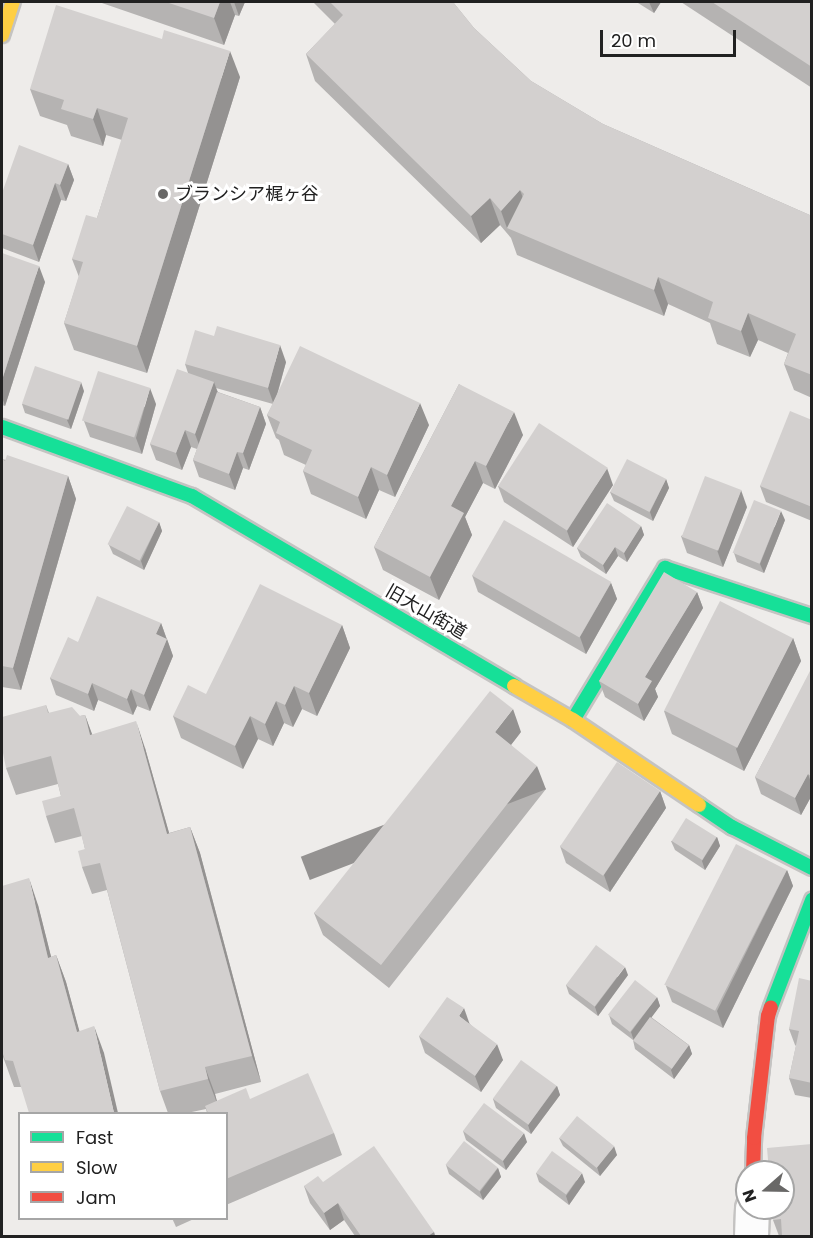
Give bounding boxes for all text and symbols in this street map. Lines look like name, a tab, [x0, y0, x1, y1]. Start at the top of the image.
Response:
scale bar	[603, 18, 740, 56]
text: 20 m	[611, 28, 656, 53]
place label: ブランシア梶ヶ谷	[175, 183, 319, 205]
marker: ブランシア梶ヶ谷	[156, 187, 170, 201]
street label: 旧大山街道	[382, 580, 470, 644]
legend	[18, 1112, 228, 1220]
text: Fast	[76, 1125, 113, 1150]
text: Slow	[76, 1155, 117, 1180]
north arrow	[735, 1160, 795, 1220]
text: Jam	[76, 1185, 116, 1210]
text: N	[737, 1186, 762, 1205]

